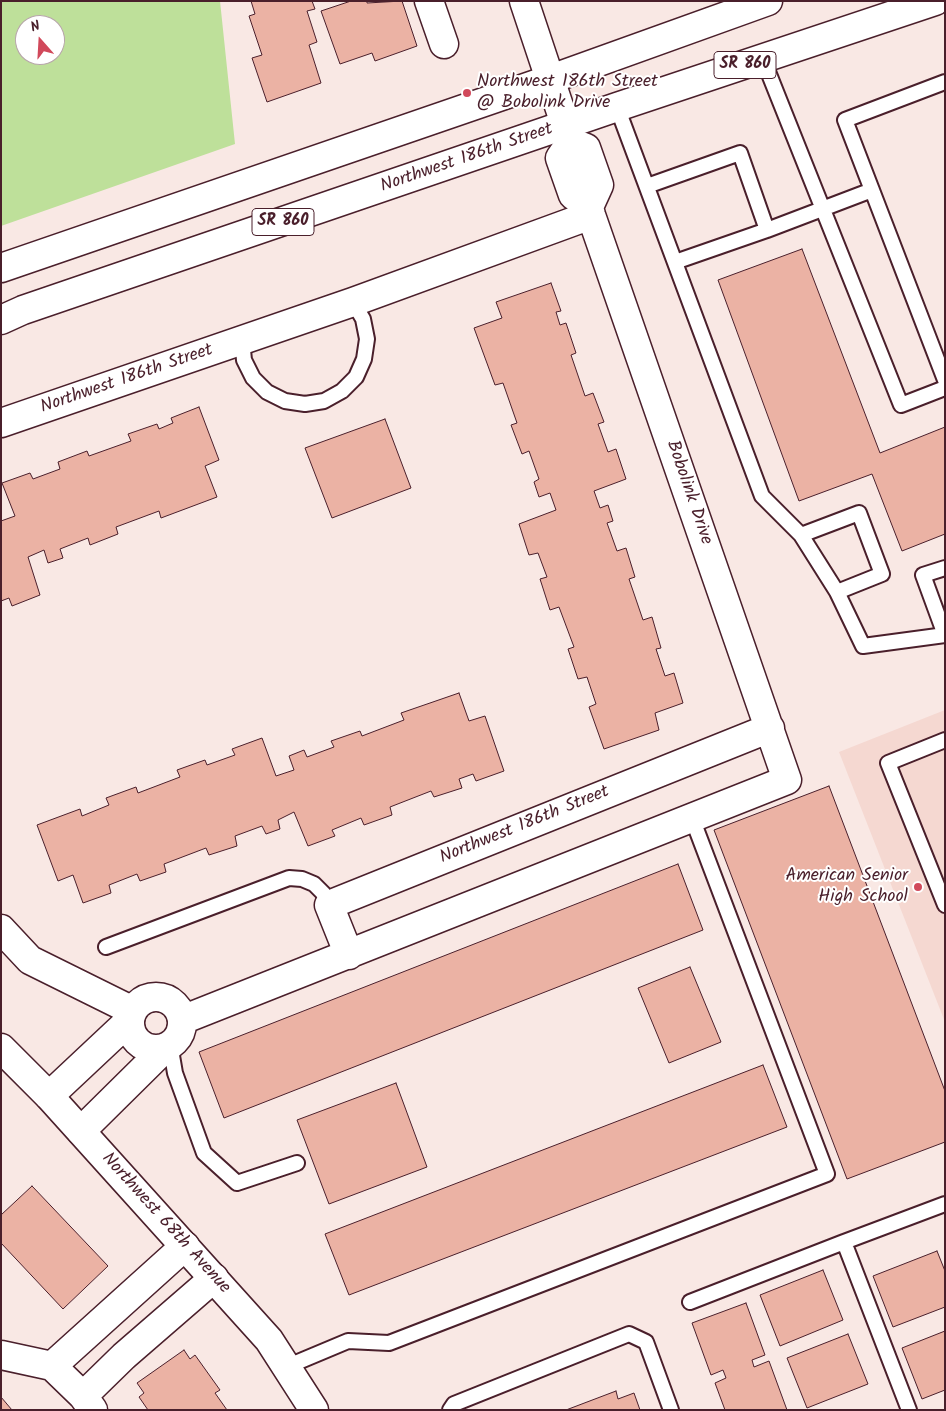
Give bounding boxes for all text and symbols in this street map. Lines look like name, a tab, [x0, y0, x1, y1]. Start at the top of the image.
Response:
north arrow	[15, 15, 65, 65]
text: N	[28, 15, 43, 39]
road number: SR 860	[714, 52, 776, 78]
place label: Northwest 186th Street @ Bobolink Drive	[477, 72, 658, 115]
marker: Northwest 186th Street @ Bobolink Drive	[461, 87, 473, 99]
street label: Northwest 186th Street	[378, 119, 556, 199]
road number: SR 860	[252, 208, 314, 236]
street label: Northwest 186th Street	[38, 340, 216, 420]
street label: Bobolink Drive	[660, 438, 716, 548]
street label: Northwest 186th Street	[437, 782, 613, 870]
place label: American Senior High School	[785, 866, 908, 909]
marker: American Senior High School	[912, 881, 924, 893]
street label: Northwest 68th Avenue	[96, 1149, 234, 1299]

